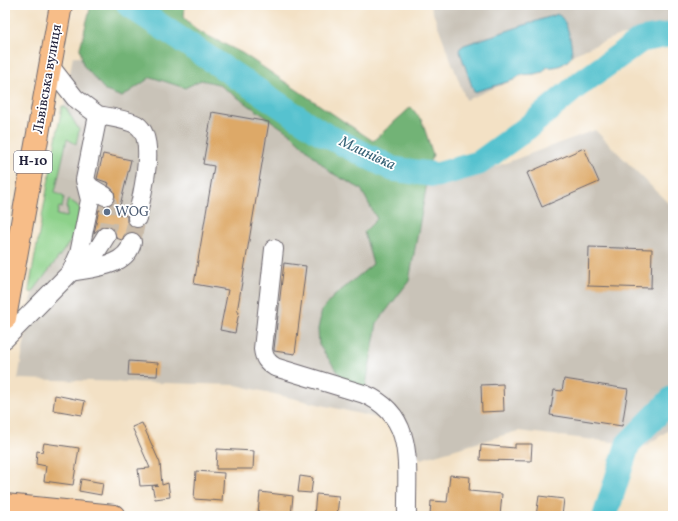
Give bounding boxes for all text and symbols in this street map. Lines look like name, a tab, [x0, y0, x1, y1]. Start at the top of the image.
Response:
street label: Львівська вулиця	[29, 23, 67, 135]
water label: Млинівка	[335, 131, 399, 176]
road number: Н-10	[14, 151, 52, 173]
place label: WOG	[115, 203, 149, 222]
marker: WOG	[102, 207, 112, 217]

